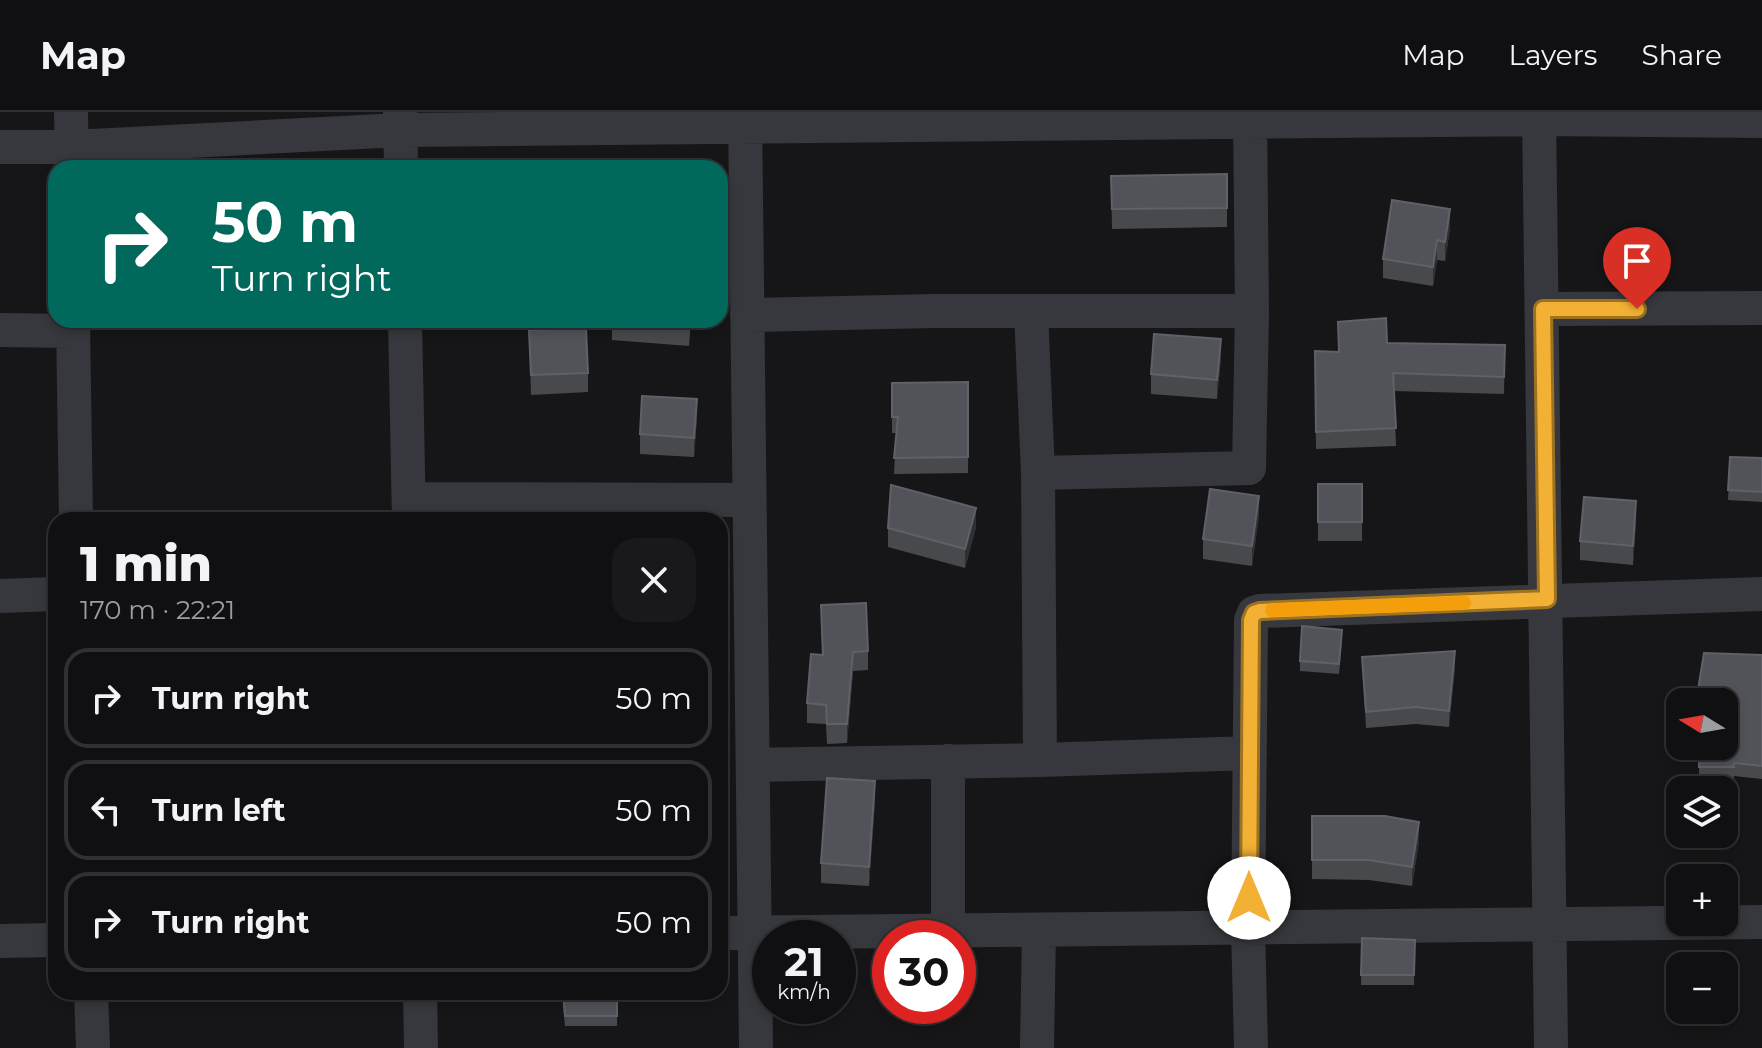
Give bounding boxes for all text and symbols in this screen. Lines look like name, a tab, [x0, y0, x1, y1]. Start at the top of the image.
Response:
text: Map	[40, 32, 126, 79]
text: Map	[1402, 38, 1465, 72]
text: Layers	[1509, 38, 1598, 72]
text: Share	[1642, 38, 1722, 72]
text: 50 m	[212, 188, 358, 256]
icon: right	[80, 192, 184, 296]
pin	[1603, 227, 1671, 309]
icon: arrive	[1615, 239, 1659, 283]
text: Turn right	[212, 256, 392, 300]
text: 1 min	[80, 535, 212, 593]
button: close	[612, 538, 696, 622]
text: 170 m · 22:21	[80, 594, 235, 626]
icon: right	[84, 676, 128, 720]
text: Turn right	[152, 680, 309, 717]
text: 50 m	[615, 680, 692, 717]
north arrow	[1666, 688, 1738, 760]
map controls	[1666, 688, 1738, 1024]
button: layers	[1666, 776, 1738, 848]
icon: left	[84, 788, 128, 832]
text: Turn left	[152, 792, 285, 829]
text: 50 m	[615, 792, 692, 829]
position arrow	[1207, 856, 1291, 940]
button: +	[1666, 864, 1738, 936]
icon: right	[84, 900, 128, 944]
text: Turn right	[152, 904, 309, 941]
text: 50 m	[615, 904, 692, 941]
speed limit sign: 30	[872, 920, 976, 1024]
text: 21	[784, 937, 824, 986]
button: −	[1666, 952, 1738, 1024]
text: km/h	[777, 980, 831, 1004]

